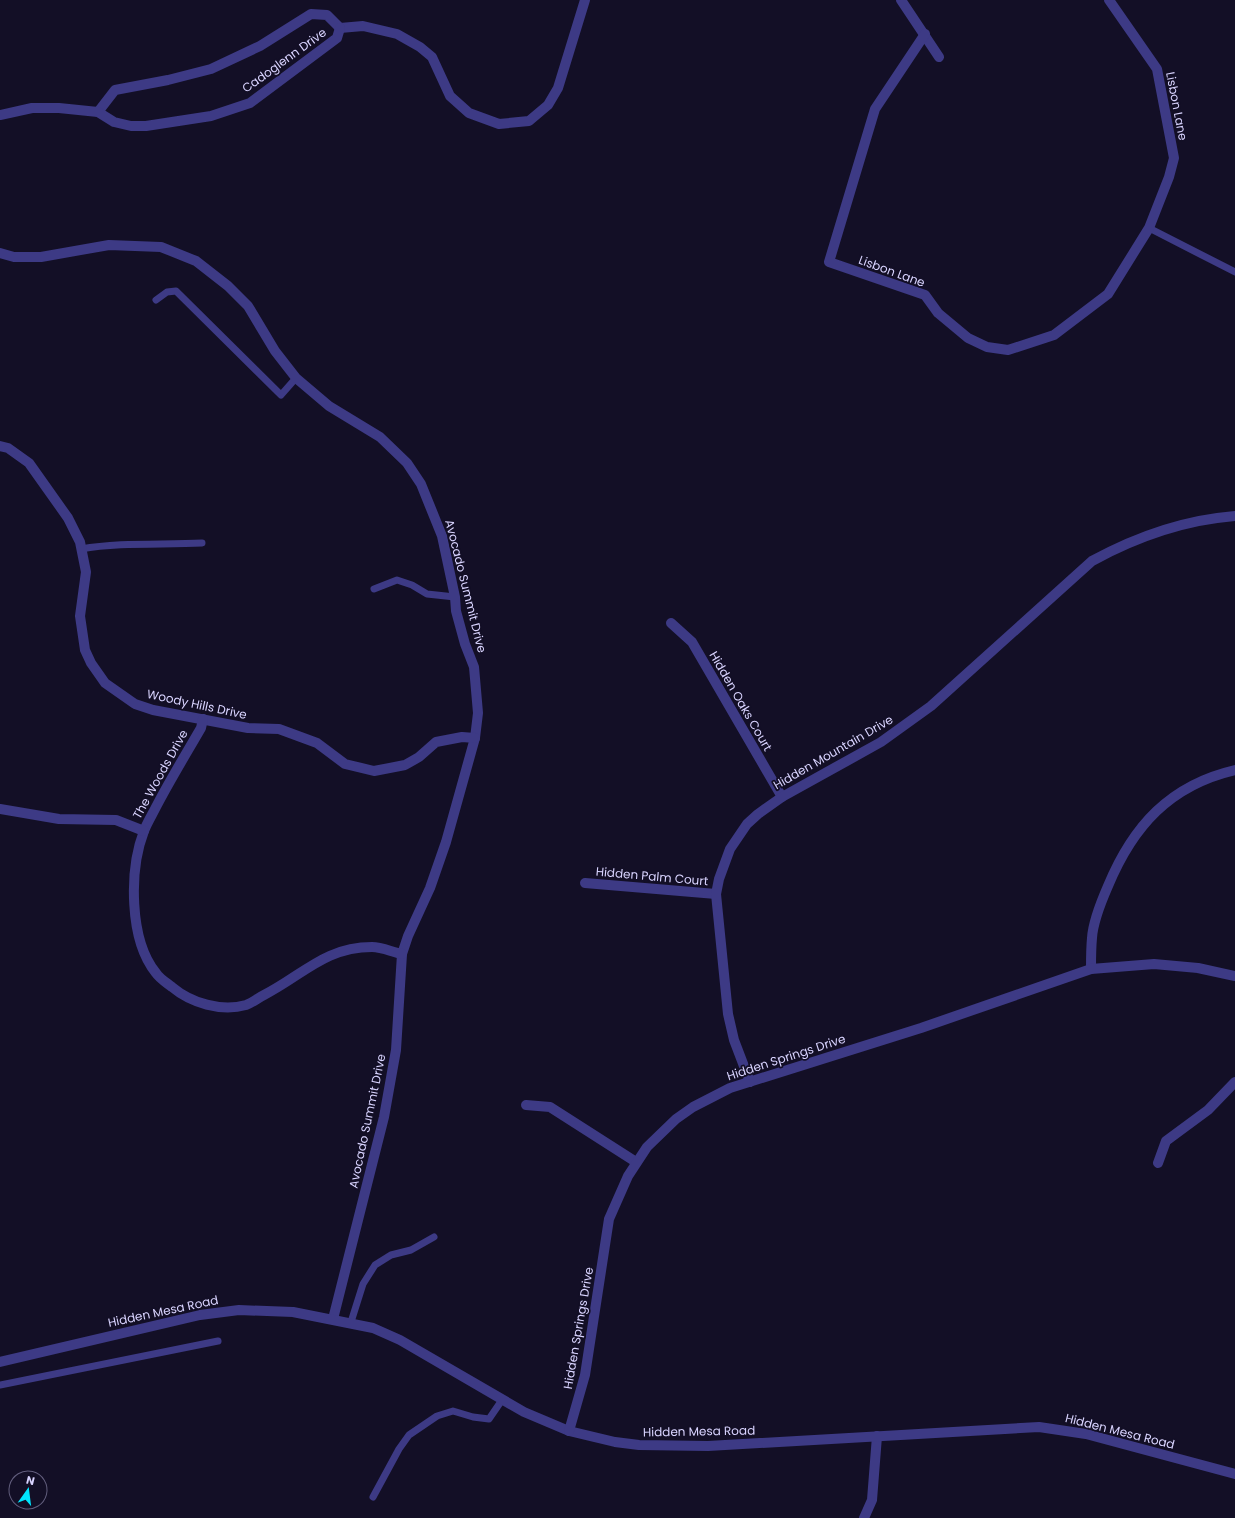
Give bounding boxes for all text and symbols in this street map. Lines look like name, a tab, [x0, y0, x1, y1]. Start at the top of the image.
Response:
street label: Cadoglenn Drive	[238, 24, 330, 96]
street label: Lisbon Lane	[1162, 70, 1192, 142]
street label: Lisbon Lane	[856, 251, 928, 291]
street label: Avocado Summit Drive	[441, 518, 491, 654]
street label: Hidden Oaks Court	[706, 648, 776, 754]
street label: Woody Hills Drive	[145, 685, 249, 723]
street label: Hidden Mountain Drive	[770, 711, 896, 793]
street label: The Woods Drive	[128, 726, 192, 822]
street label: Hidden Palm Court	[595, 863, 709, 889]
street label: Hidden Springs Drive	[725, 1030, 847, 1084]
street label: Avocado Summit Drive	[344, 1052, 390, 1190]
street label: Hidden Springs Drive	[559, 1266, 597, 1390]
street label: Hidden Mesa Road	[106, 1291, 220, 1331]
street label: Hidden Mesa Road	[1063, 1409, 1177, 1453]
street label: Hidden Mesa Road	[643, 1422, 755, 1440]
north arrow	[8, 1470, 48, 1510]
text: N	[24, 1472, 36, 1489]

